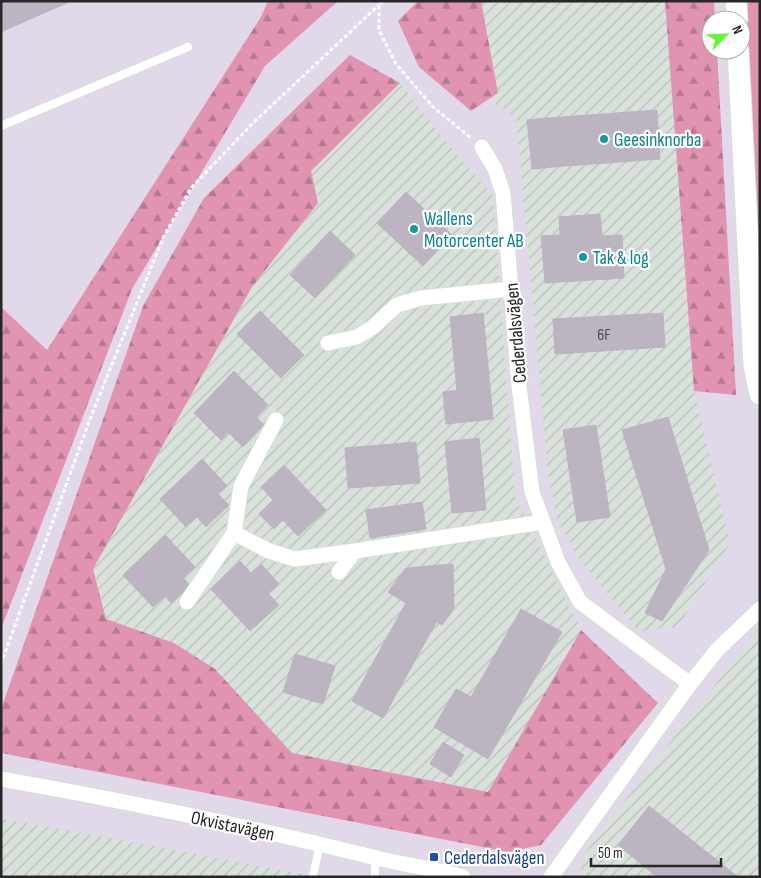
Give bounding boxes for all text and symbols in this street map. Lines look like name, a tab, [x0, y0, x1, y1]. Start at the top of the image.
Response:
north arrow	[701, 10, 751, 60]
text: N	[728, 23, 747, 37]
place label: Geesinknorba	[614, 129, 701, 152]
marker: Geesinknorba	[598, 133, 610, 145]
place label: Wallens Motorcenter AB	[424, 208, 524, 253]
marker: Wallens Motorcenter AB	[408, 223, 420, 235]
place label: Tak & log	[593, 247, 649, 270]
marker: Tak & log	[577, 251, 589, 263]
street label: Cederdalsvägen	[501, 282, 532, 384]
house number: 6F	[597, 326, 611, 345]
street label: Okvistavägen	[189, 806, 277, 847]
scale bar	[591, 836, 721, 868]
text: 50 m	[598, 844, 623, 863]
place label: Cederdalsvägen	[444, 847, 545, 870]
marker: Cederdalsvägen	[428, 851, 440, 863]

